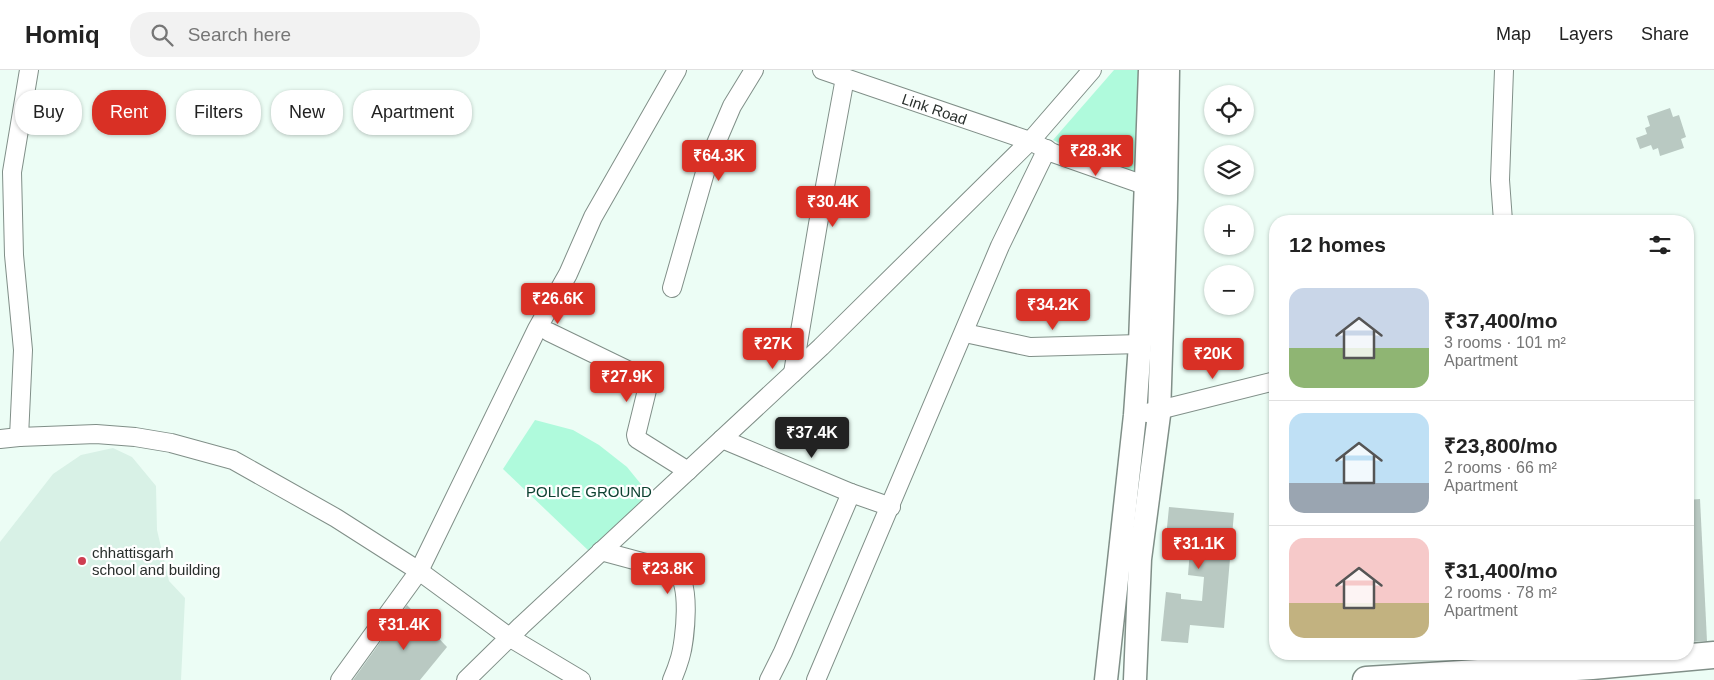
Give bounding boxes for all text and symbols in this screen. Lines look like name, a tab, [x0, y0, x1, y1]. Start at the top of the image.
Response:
search box	[130, 12, 480, 57]
text: Homiq	[25, 21, 100, 48]
icon: search	[148, 21, 176, 49]
text: Search here	[188, 24, 291, 45]
text: Map	[1496, 24, 1531, 44]
text: Layers	[1559, 24, 1613, 44]
text: Share	[1641, 24, 1689, 44]
map controls	[1204, 85, 1254, 315]
button: locate	[1204, 85, 1254, 135]
street label: Link Road	[900, 89, 969, 127]
chip: Buy	[15, 90, 82, 135]
chip: Rent	[92, 90, 166, 135]
chip: Filters	[176, 90, 261, 135]
chip: New	[271, 90, 343, 135]
chip: Apartment	[353, 90, 472, 135]
pin: ₹28.3K	[1055, 134, 1137, 177]
pin: ₹64.3K	[678, 140, 760, 182]
text: ₹28.3K	[1070, 142, 1122, 159]
button: layers	[1204, 145, 1254, 195]
text: ₹64.3K	[693, 147, 745, 164]
pin: ₹30.4K	[792, 186, 874, 228]
text: ₹30.4K	[807, 193, 859, 210]
button: +	[1204, 205, 1254, 255]
icon: filters	[1646, 231, 1674, 259]
text: 12 homes	[1289, 233, 1386, 256]
button: −	[1204, 265, 1254, 315]
pin: ₹26.6K	[517, 282, 599, 325]
pin: ₹34.2K	[1012, 288, 1094, 331]
text: ₹26.6K	[532, 290, 584, 307]
text: ₹34.2K	[1027, 296, 1079, 313]
icon: home	[1329, 308, 1389, 368]
text: ₹37,400/mo	[1444, 309, 1558, 332]
pin: ₹27K	[743, 328, 803, 370]
text: 3 rooms · 101 m²	[1444, 334, 1566, 351]
text: ₹27K	[754, 335, 792, 352]
pin: ₹20K	[1183, 338, 1243, 380]
text: ₹20K	[1194, 345, 1232, 362]
text: Apartment	[1444, 352, 1518, 369]
pin: ₹27.9K	[586, 360, 668, 403]
text: ₹27.9K	[601, 368, 653, 385]
pin: ₹37.4K	[771, 416, 853, 459]
text: ₹37.4K	[786, 424, 838, 441]
icon: home	[1329, 433, 1389, 493]
text: ₹23,800/mo	[1444, 434, 1558, 457]
text: 2 rooms · 66 m²	[1444, 459, 1557, 476]
text: Apartment	[1444, 477, 1518, 494]
park label: POLICE GROUND	[526, 483, 652, 500]
pin: ₹31.1K	[1158, 528, 1240, 570]
text: ₹31.1K	[1173, 535, 1225, 552]
place label: chhattisgarh school and building	[92, 544, 220, 578]
pin: ₹23.8K	[627, 552, 709, 595]
marker: chhattisgarh school and building	[76, 555, 88, 567]
icon: home	[1329, 558, 1389, 618]
text: ₹31,400/mo	[1444, 559, 1558, 582]
text: ₹23.8K	[642, 560, 694, 577]
text: 2 rooms · 78 m²	[1444, 584, 1557, 601]
text: Apartment	[1444, 602, 1518, 619]
pin: ₹31.4K	[363, 608, 445, 651]
text: ₹31.4K	[378, 616, 430, 633]

